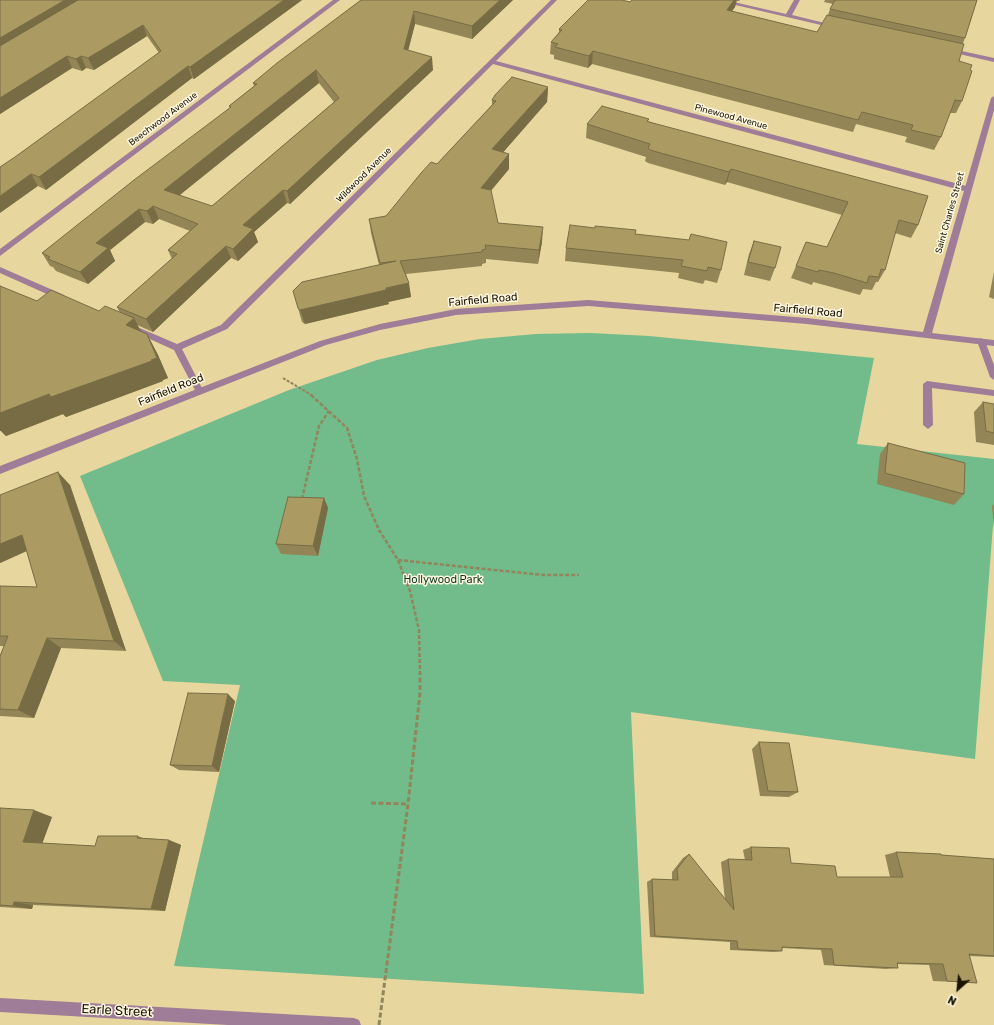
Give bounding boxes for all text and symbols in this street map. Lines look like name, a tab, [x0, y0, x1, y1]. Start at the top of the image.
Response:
street label: Beechwood Avenue	[127, 90, 199, 148]
street label: Pinewood Avenue	[693, 102, 769, 132]
street label: Wildwood Avenue	[334, 145, 394, 205]
street label: Saint Charles Street	[933, 171, 967, 255]
street label: Fairfield Road	[448, 290, 518, 310]
street label: Fairfield Road	[773, 301, 843, 321]
street label: Fairfield Road	[136, 371, 206, 409]
park label: Hollywood Park	[403, 573, 483, 587]
north arrow	[938, 969, 978, 1009]
text: N	[946, 993, 959, 1008]
street label: Earle Street	[81, 1001, 153, 1021]

